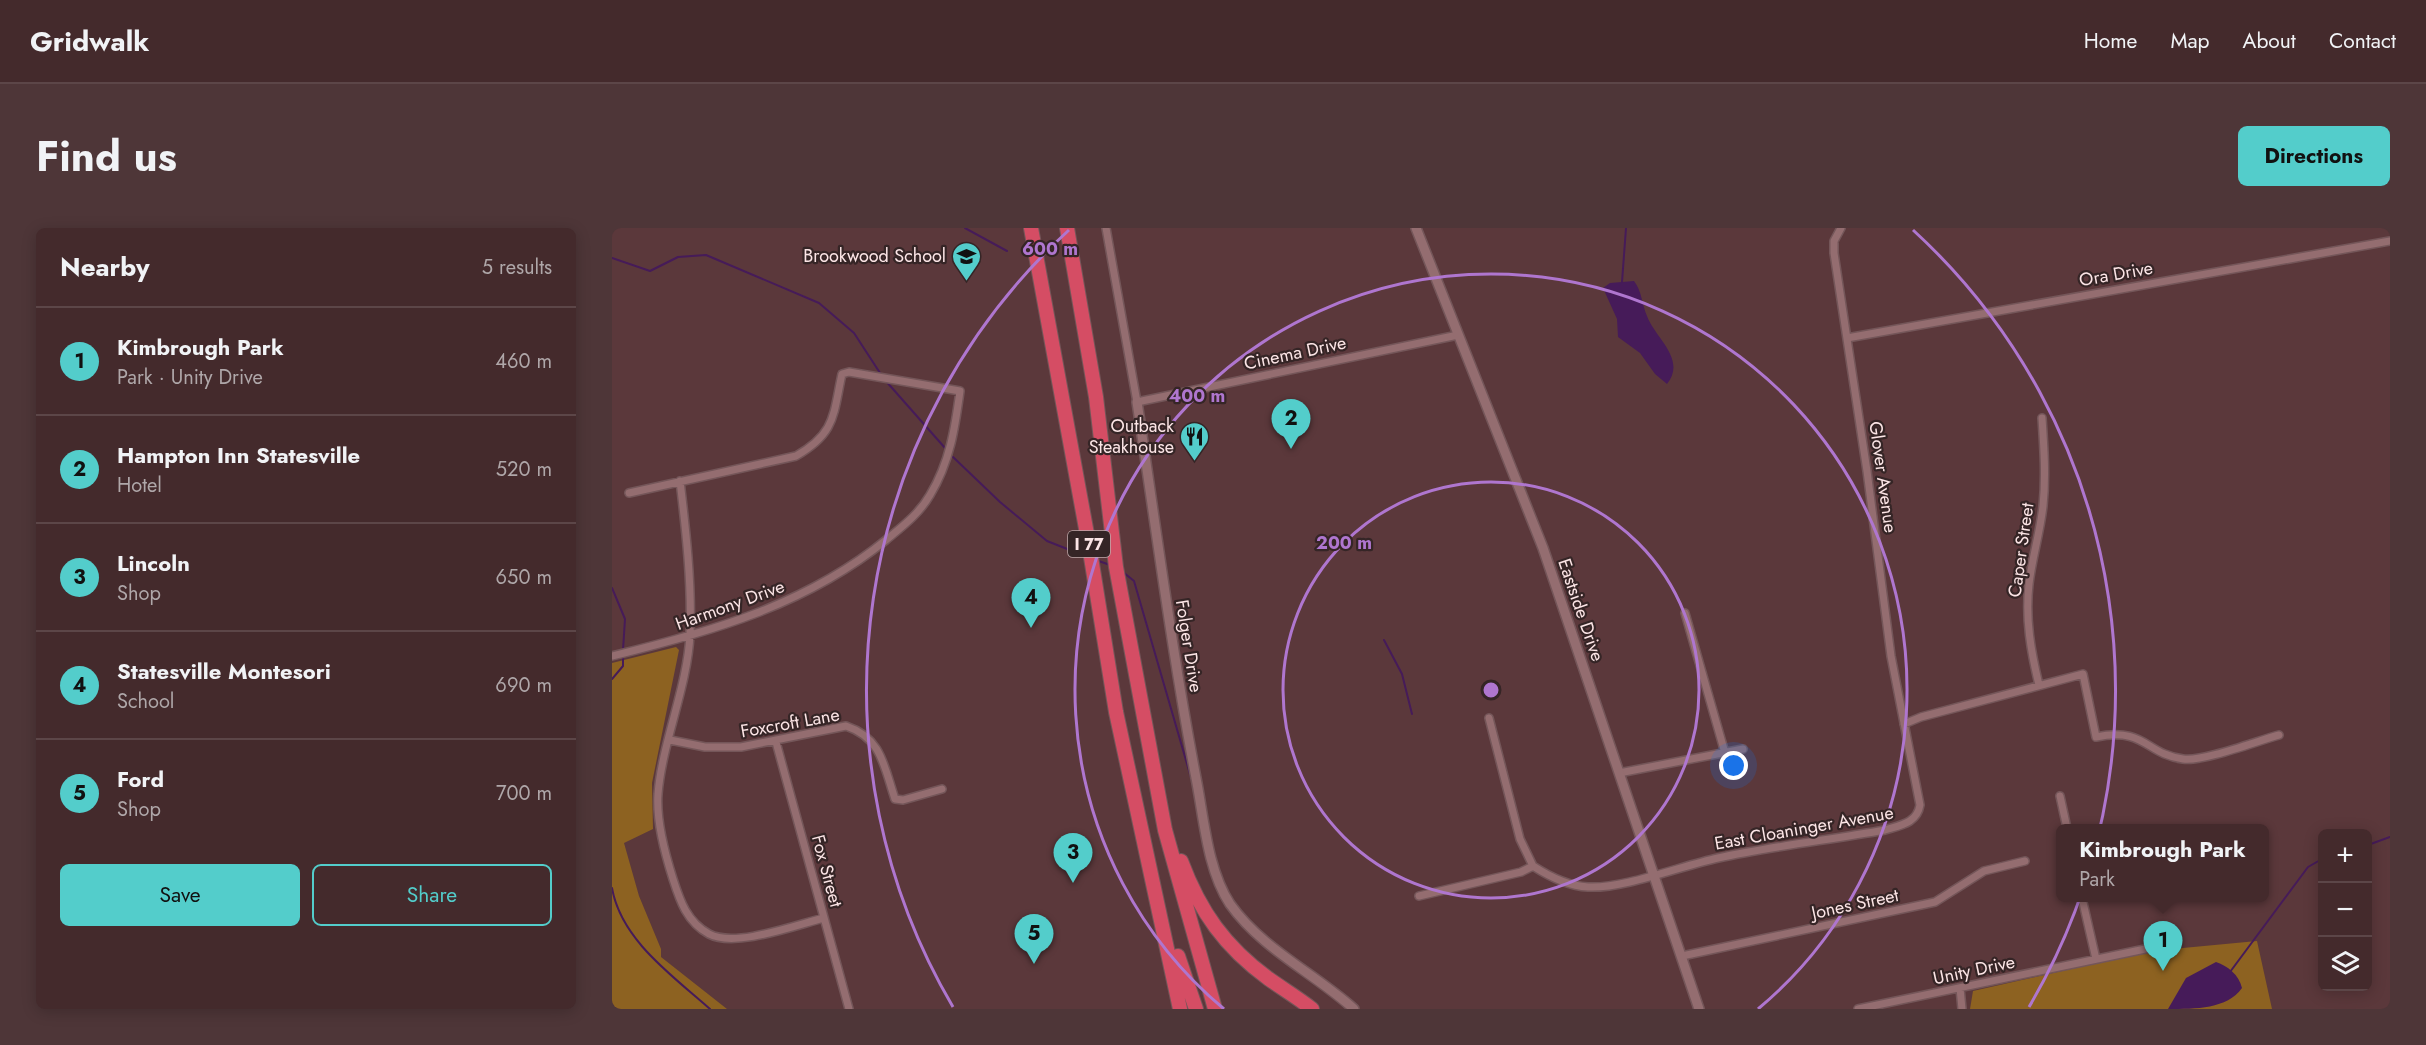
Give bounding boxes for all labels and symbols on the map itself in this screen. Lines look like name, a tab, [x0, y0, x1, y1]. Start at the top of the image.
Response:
text: 600 m	[1022, 236, 1078, 262]
school or university icon: Brookwood School	[951, 240, 983, 282]
place label: Brookwood School	[803, 243, 946, 269]
street label: Ora Drive	[2077, 255, 2155, 293]
street label: Cinema Drive	[1242, 329, 1348, 377]
text: 400 m	[1169, 383, 1225, 409]
pin: 2	[1272, 400, 1310, 449]
place label: Outback Steakhouse	[1089, 413, 1174, 460]
restaurant icon: Outback Steakhouse	[1179, 420, 1211, 462]
street label: Glover Avenue	[1862, 420, 1904, 534]
street label: Caper Street	[2002, 500, 2041, 599]
text: 200 m	[1316, 530, 1372, 556]
road number: I 77	[1068, 531, 1110, 557]
street label: Eastside Drive	[1551, 555, 1611, 665]
street label: Harmony Drive	[672, 573, 788, 637]
pin: 4	[1012, 578, 1050, 628]
street label: Folger Drive	[1169, 598, 1209, 694]
centre of rings	[1481, 680, 1501, 700]
street label: Foxcroft Lane	[739, 702, 841, 744]
your location	[1719, 751, 1748, 780]
street label: East Cloaninger Avenue	[1712, 799, 1896, 857]
street label: Fox Street	[805, 832, 849, 911]
pin: 3	[1054, 834, 1092, 883]
street label: Jones Street	[1807, 882, 1902, 926]
pin: 5	[1014, 914, 1054, 964]
pin: 1	[2144, 922, 2182, 971]
street label: Unity Drive	[1931, 949, 2017, 991]

